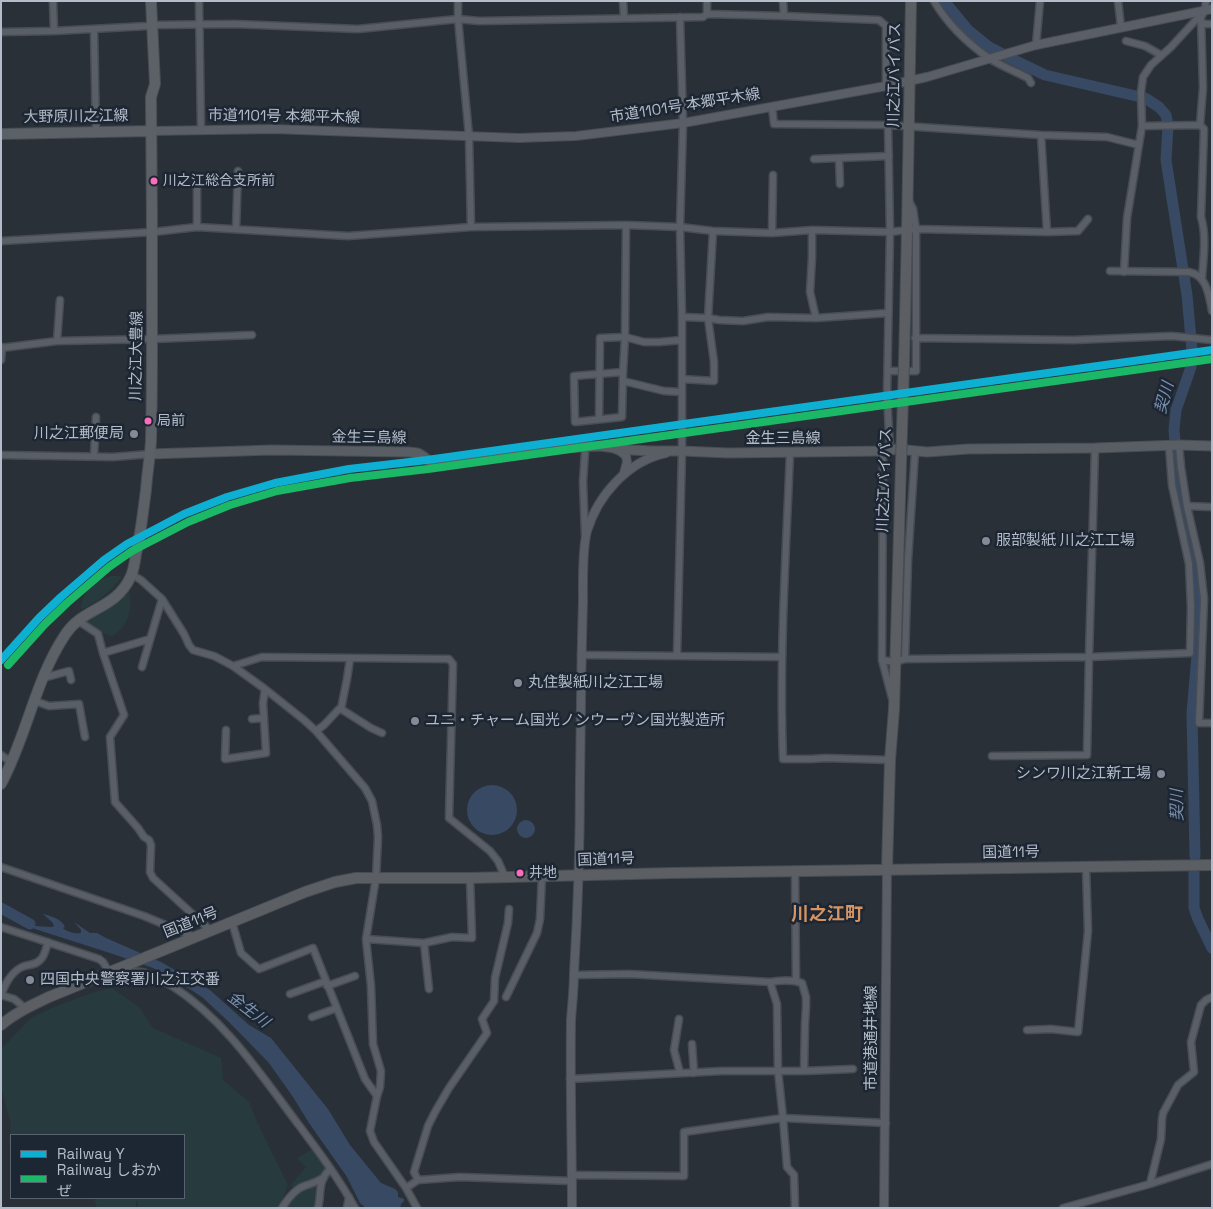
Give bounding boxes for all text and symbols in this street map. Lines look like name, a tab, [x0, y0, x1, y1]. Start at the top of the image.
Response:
street label: 川之江バイパス	[885, 22, 905, 128]
street label: 市道1101号 本郷平木線	[608, 85, 762, 127]
street label: 大野原川之江線	[23, 107, 129, 127]
street label: 市道1101号 本郷平木線	[208, 107, 360, 127]
place label: 川之江総合支所前	[163, 173, 275, 189]
marker: 川之江総合支所前	[149, 176, 159, 186]
street label: 川之江大豊線	[127, 311, 147, 401]
water label: 契川	[1152, 380, 1178, 416]
place label: 局前	[157, 413, 185, 429]
marker: 局前	[143, 416, 153, 426]
place label: 川之江郵便局	[34, 425, 124, 443]
street label: 川之江バイパス	[874, 427, 896, 533]
marker: 川之江郵便局	[128, 428, 140, 440]
street label: 金生三島線	[331, 428, 407, 448]
street label: 金生三島線	[746, 430, 820, 448]
place label: 服部製紙 川之江工場	[996, 532, 1135, 550]
marker: 服部製紙 川之江工場	[980, 535, 992, 547]
place label: 丸住製紙川之江工場	[528, 674, 663, 692]
marker: 丸住製紙川之江工場	[512, 677, 524, 689]
place label: ユニ・チャーム国光ノンウーヴン国光製造所	[425, 712, 725, 730]
marker: ユニ・チャーム国光ノンウーヴン国光製造所	[409, 715, 421, 727]
place label: シンワ川之江新工場	[1016, 765, 1151, 783]
marker: シンワ川之江新工場	[1155, 768, 1167, 780]
water label: 契川	[1168, 789, 1188, 821]
street label: 国道11号	[982, 843, 1040, 863]
street label: 国道11号	[577, 850, 635, 870]
place label: 井地	[529, 865, 557, 881]
marker: 井地	[515, 868, 525, 878]
street label: 国道11号	[161, 904, 221, 942]
district label: 川之江町	[791, 904, 863, 926]
place label: 四国中央警察署川之江交番	[40, 971, 220, 989]
marker: 四国中央警察署川之江交番	[24, 974, 36, 986]
street label: 市道港通井地線	[863, 986, 881, 1090]
water label: 金生川	[223, 988, 273, 1032]
legend	[10, 1134, 185, 1199]
text: Railway Y	[57, 1144, 125, 1163]
text: Railway しおかぜ	[57, 1160, 161, 1200]

